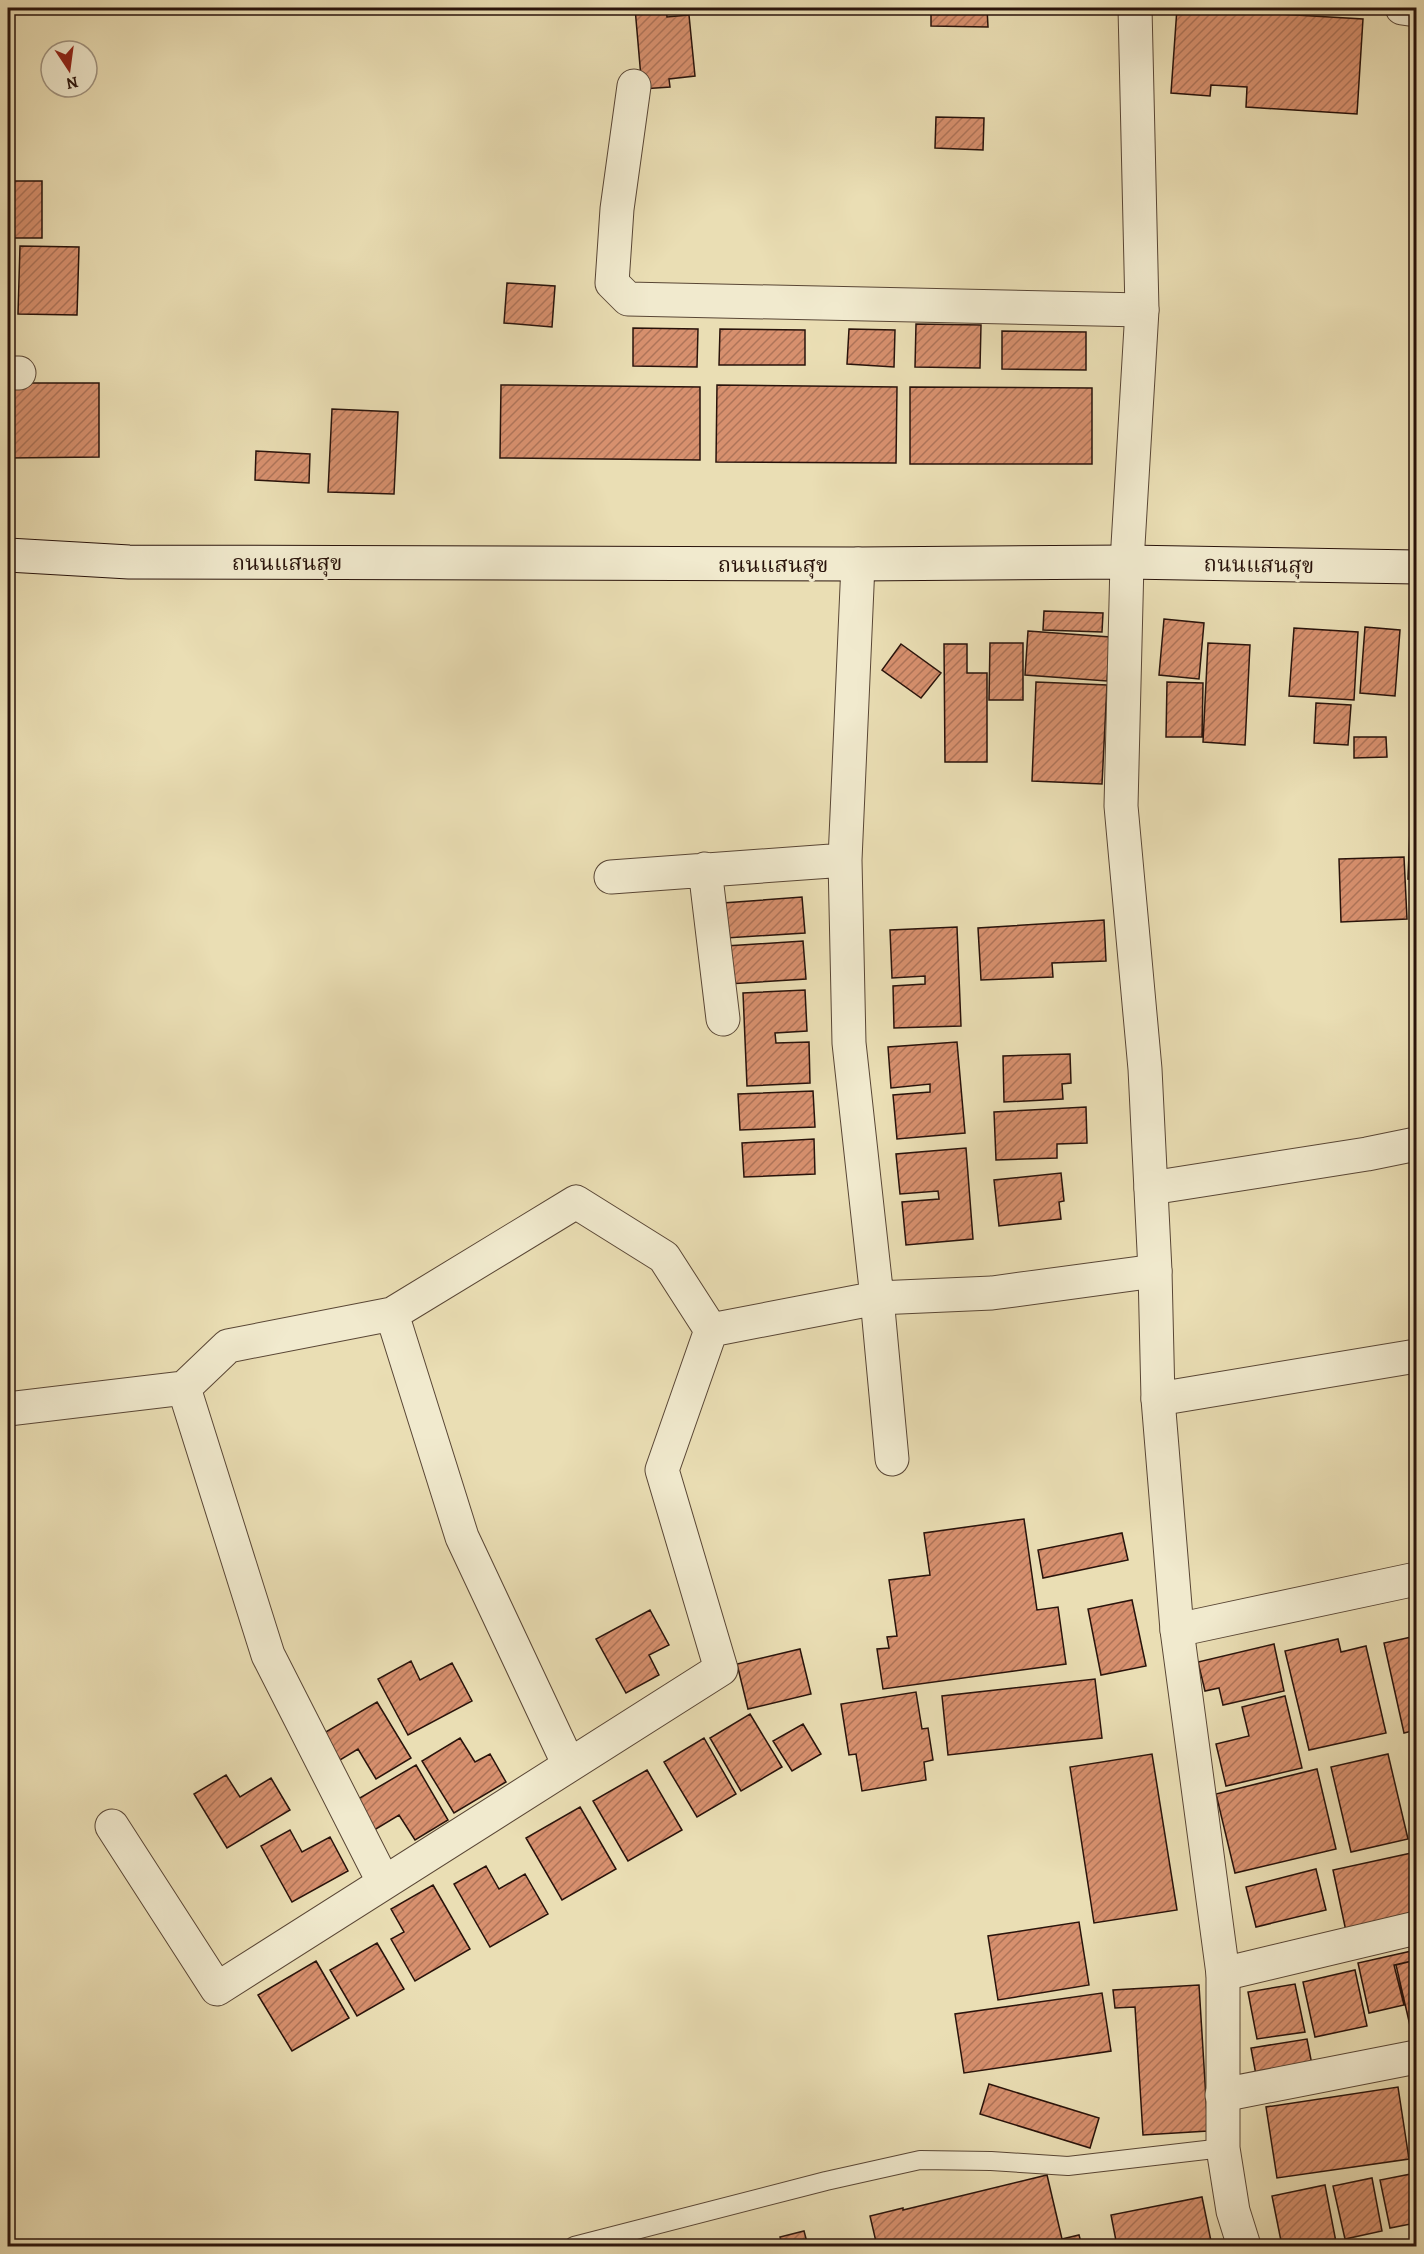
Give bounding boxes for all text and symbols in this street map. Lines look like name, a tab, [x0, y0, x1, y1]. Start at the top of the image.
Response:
north arrow	[39, 39, 99, 99]
text: N	[64, 71, 80, 95]
street label: ถนนแสนสุข	[232, 548, 342, 578]
street label: ถนนแสนสุข	[1203, 549, 1315, 581]
street label: ถนนแสนสุข	[718, 550, 828, 580]

